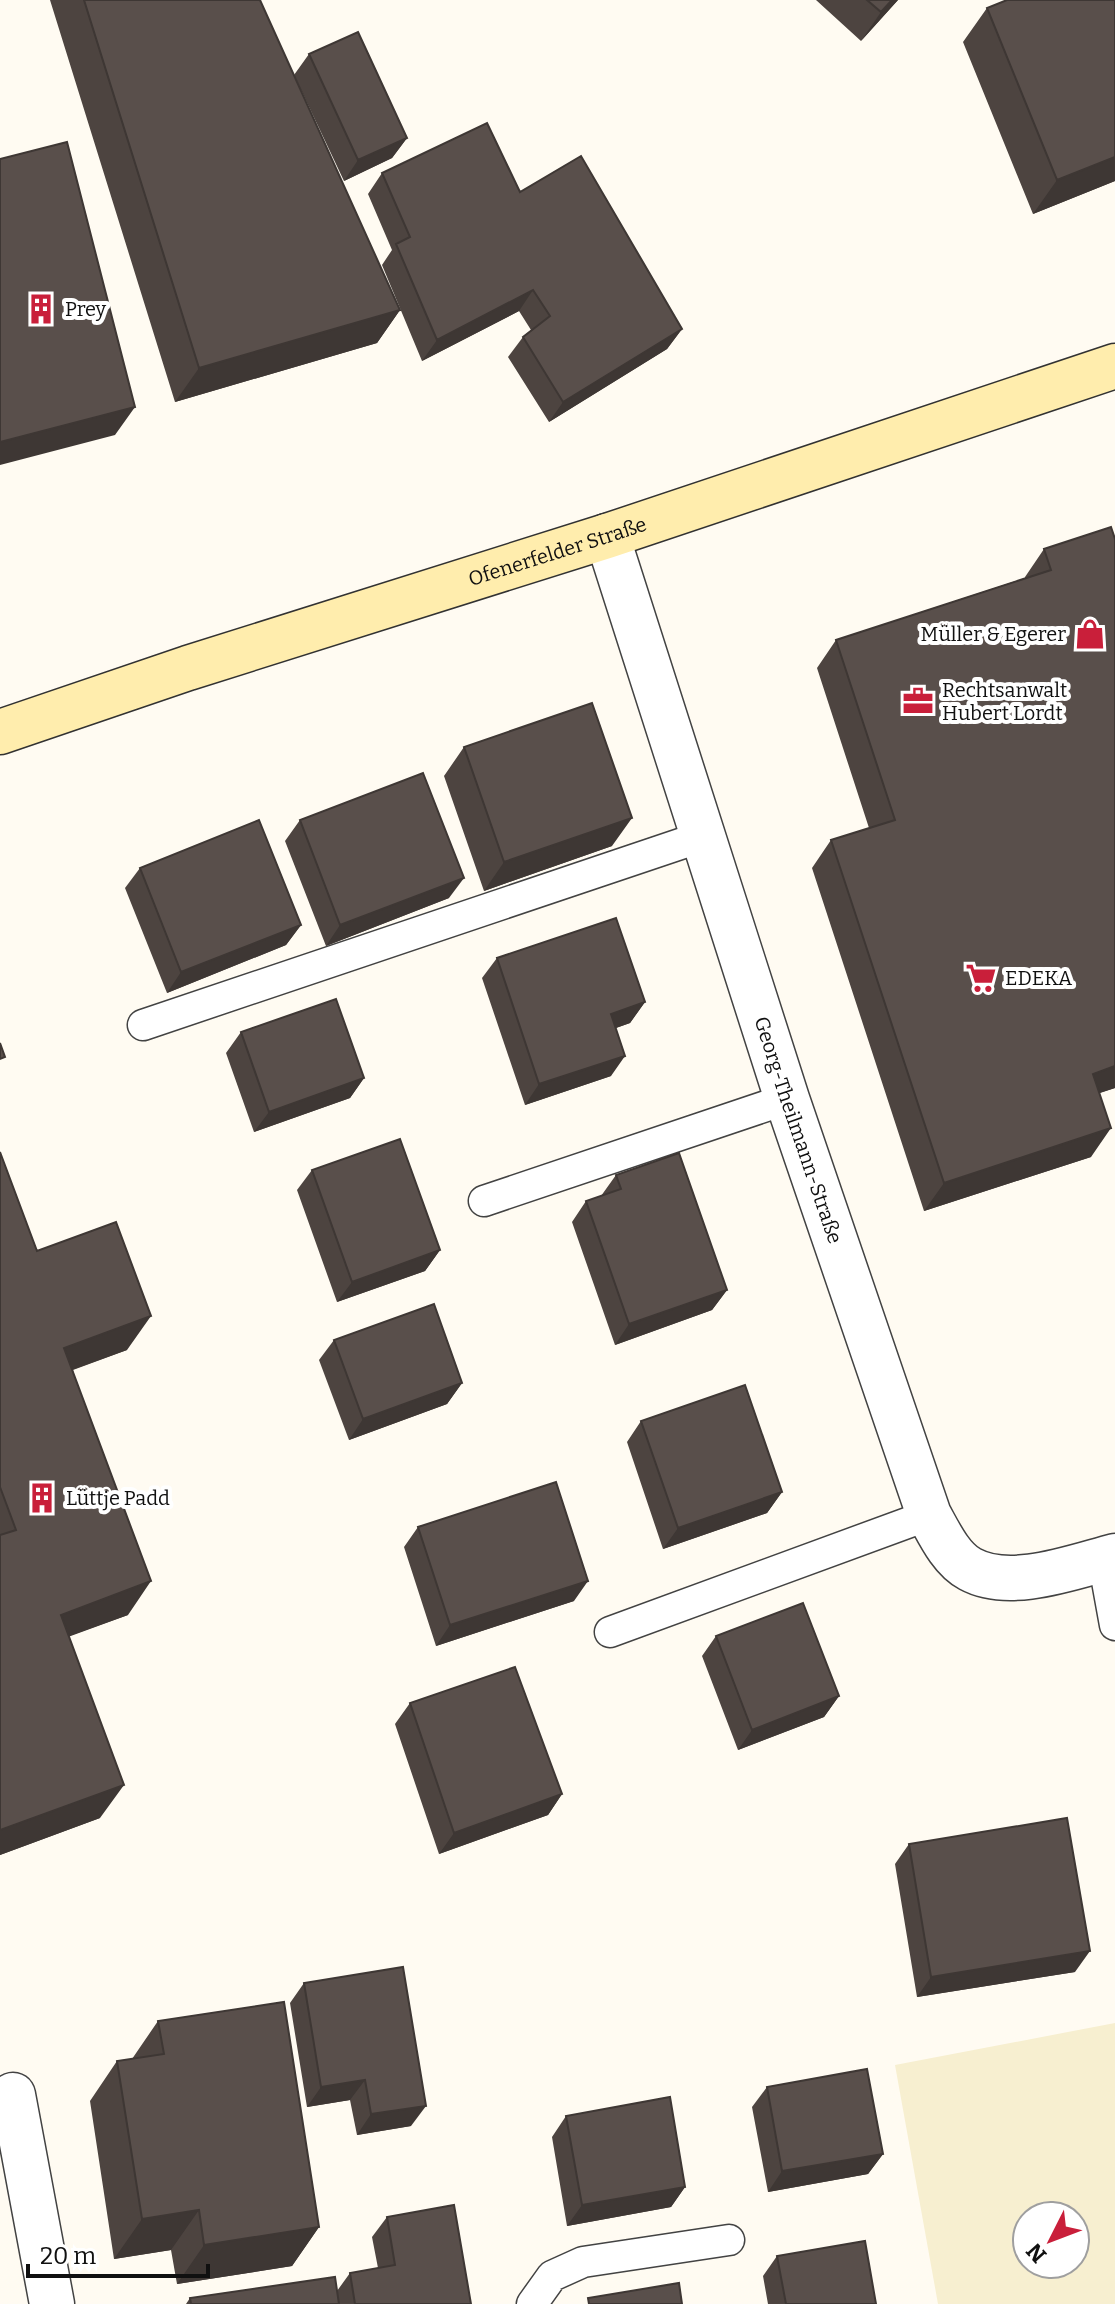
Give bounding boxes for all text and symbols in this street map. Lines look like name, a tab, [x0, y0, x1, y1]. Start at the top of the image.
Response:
building icon: Prey	[24, 292, 58, 326]
place label: Prey	[65, 297, 107, 321]
street label: Ofenerfelder Straße	[465, 512, 650, 591]
shop icon: Müller & Egerer	[1073, 617, 1107, 651]
place label: Müller & Egerer	[921, 622, 1066, 646]
place label: Rechtsanwalt Hubert Lordt	[942, 678, 1067, 725]
office icon: Rechtsanwalt Hubert Lordt	[901, 684, 935, 718]
supermarket icon: EDEKA	[964, 961, 998, 995]
place label: EDEKA	[1005, 966, 1073, 990]
street label: Georg-Theilmann-Straße	[749, 1013, 847, 1247]
building icon: Lüttje Padd	[25, 1481, 59, 1515]
place label: Lüttje Padd	[66, 1486, 170, 1511]
north arrow	[1011, 2200, 1091, 2280]
scale bar	[28, 2228, 208, 2278]
text: N	[1021, 2238, 1052, 2268]
text: 20 m	[40, 2242, 96, 2270]

